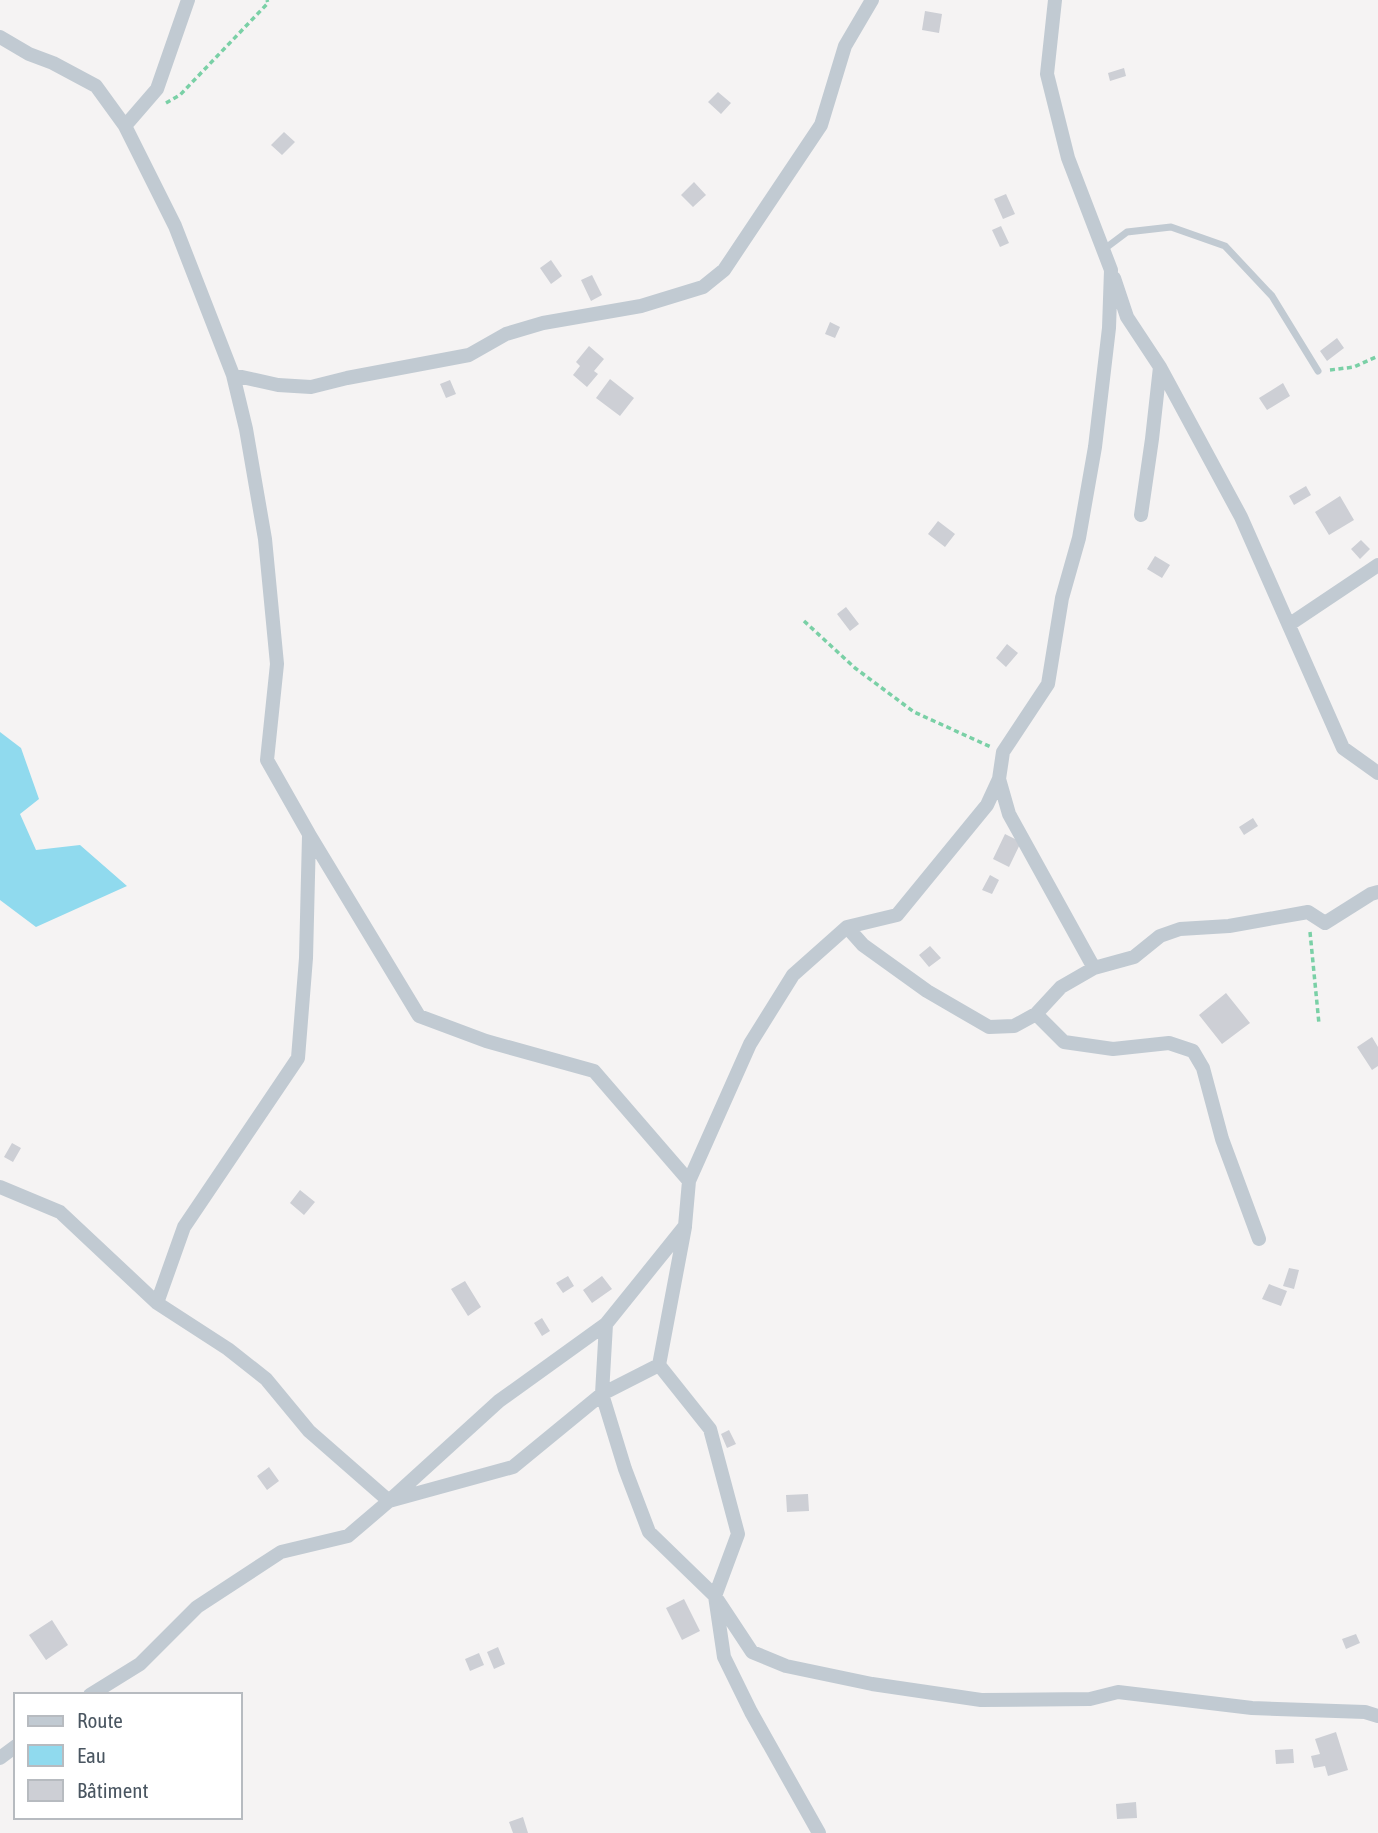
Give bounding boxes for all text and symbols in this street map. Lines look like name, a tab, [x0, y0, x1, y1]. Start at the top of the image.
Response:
legend	[14, 1693, 242, 1819]
text: Route	[77, 1708, 123, 1732]
text: Eau	[77, 1743, 106, 1767]
text: Bâtiment	[77, 1778, 148, 1802]

